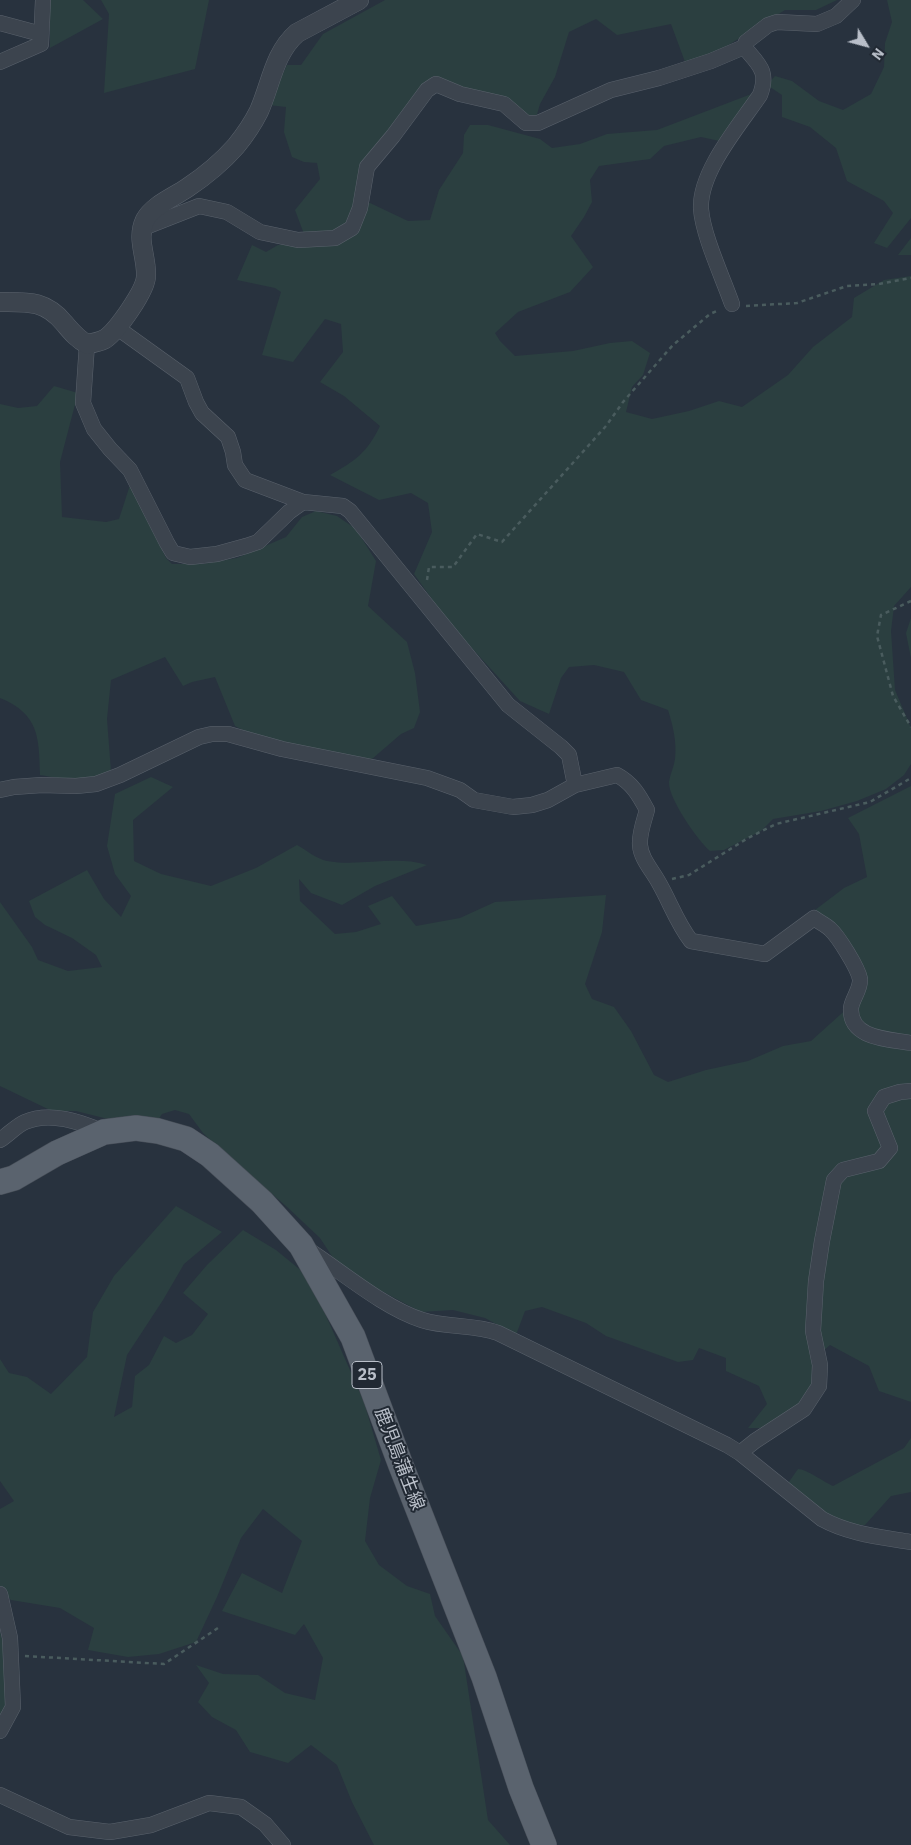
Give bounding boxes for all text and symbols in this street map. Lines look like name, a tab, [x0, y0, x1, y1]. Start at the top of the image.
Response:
north arrow	[841, 20, 891, 70]
text: N	[868, 45, 888, 63]
road number: 25	[352, 1362, 382, 1388]
street label: 鹿児島蒲生線	[370, 1405, 428, 1513]

